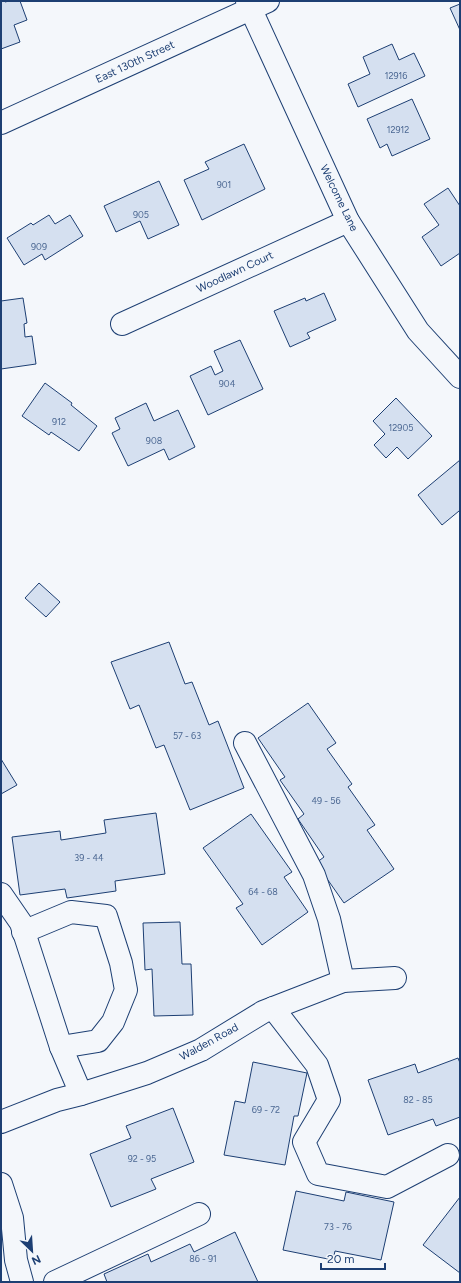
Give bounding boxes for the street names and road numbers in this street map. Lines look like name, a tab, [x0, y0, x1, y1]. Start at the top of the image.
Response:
street label: East 130th Street	[94, 38, 176, 86]
street label: Welcome Lane	[317, 163, 361, 233]
street label: Woodlawn Court	[195, 249, 275, 295]
street label: Walden Road	[178, 1021, 240, 1063]

